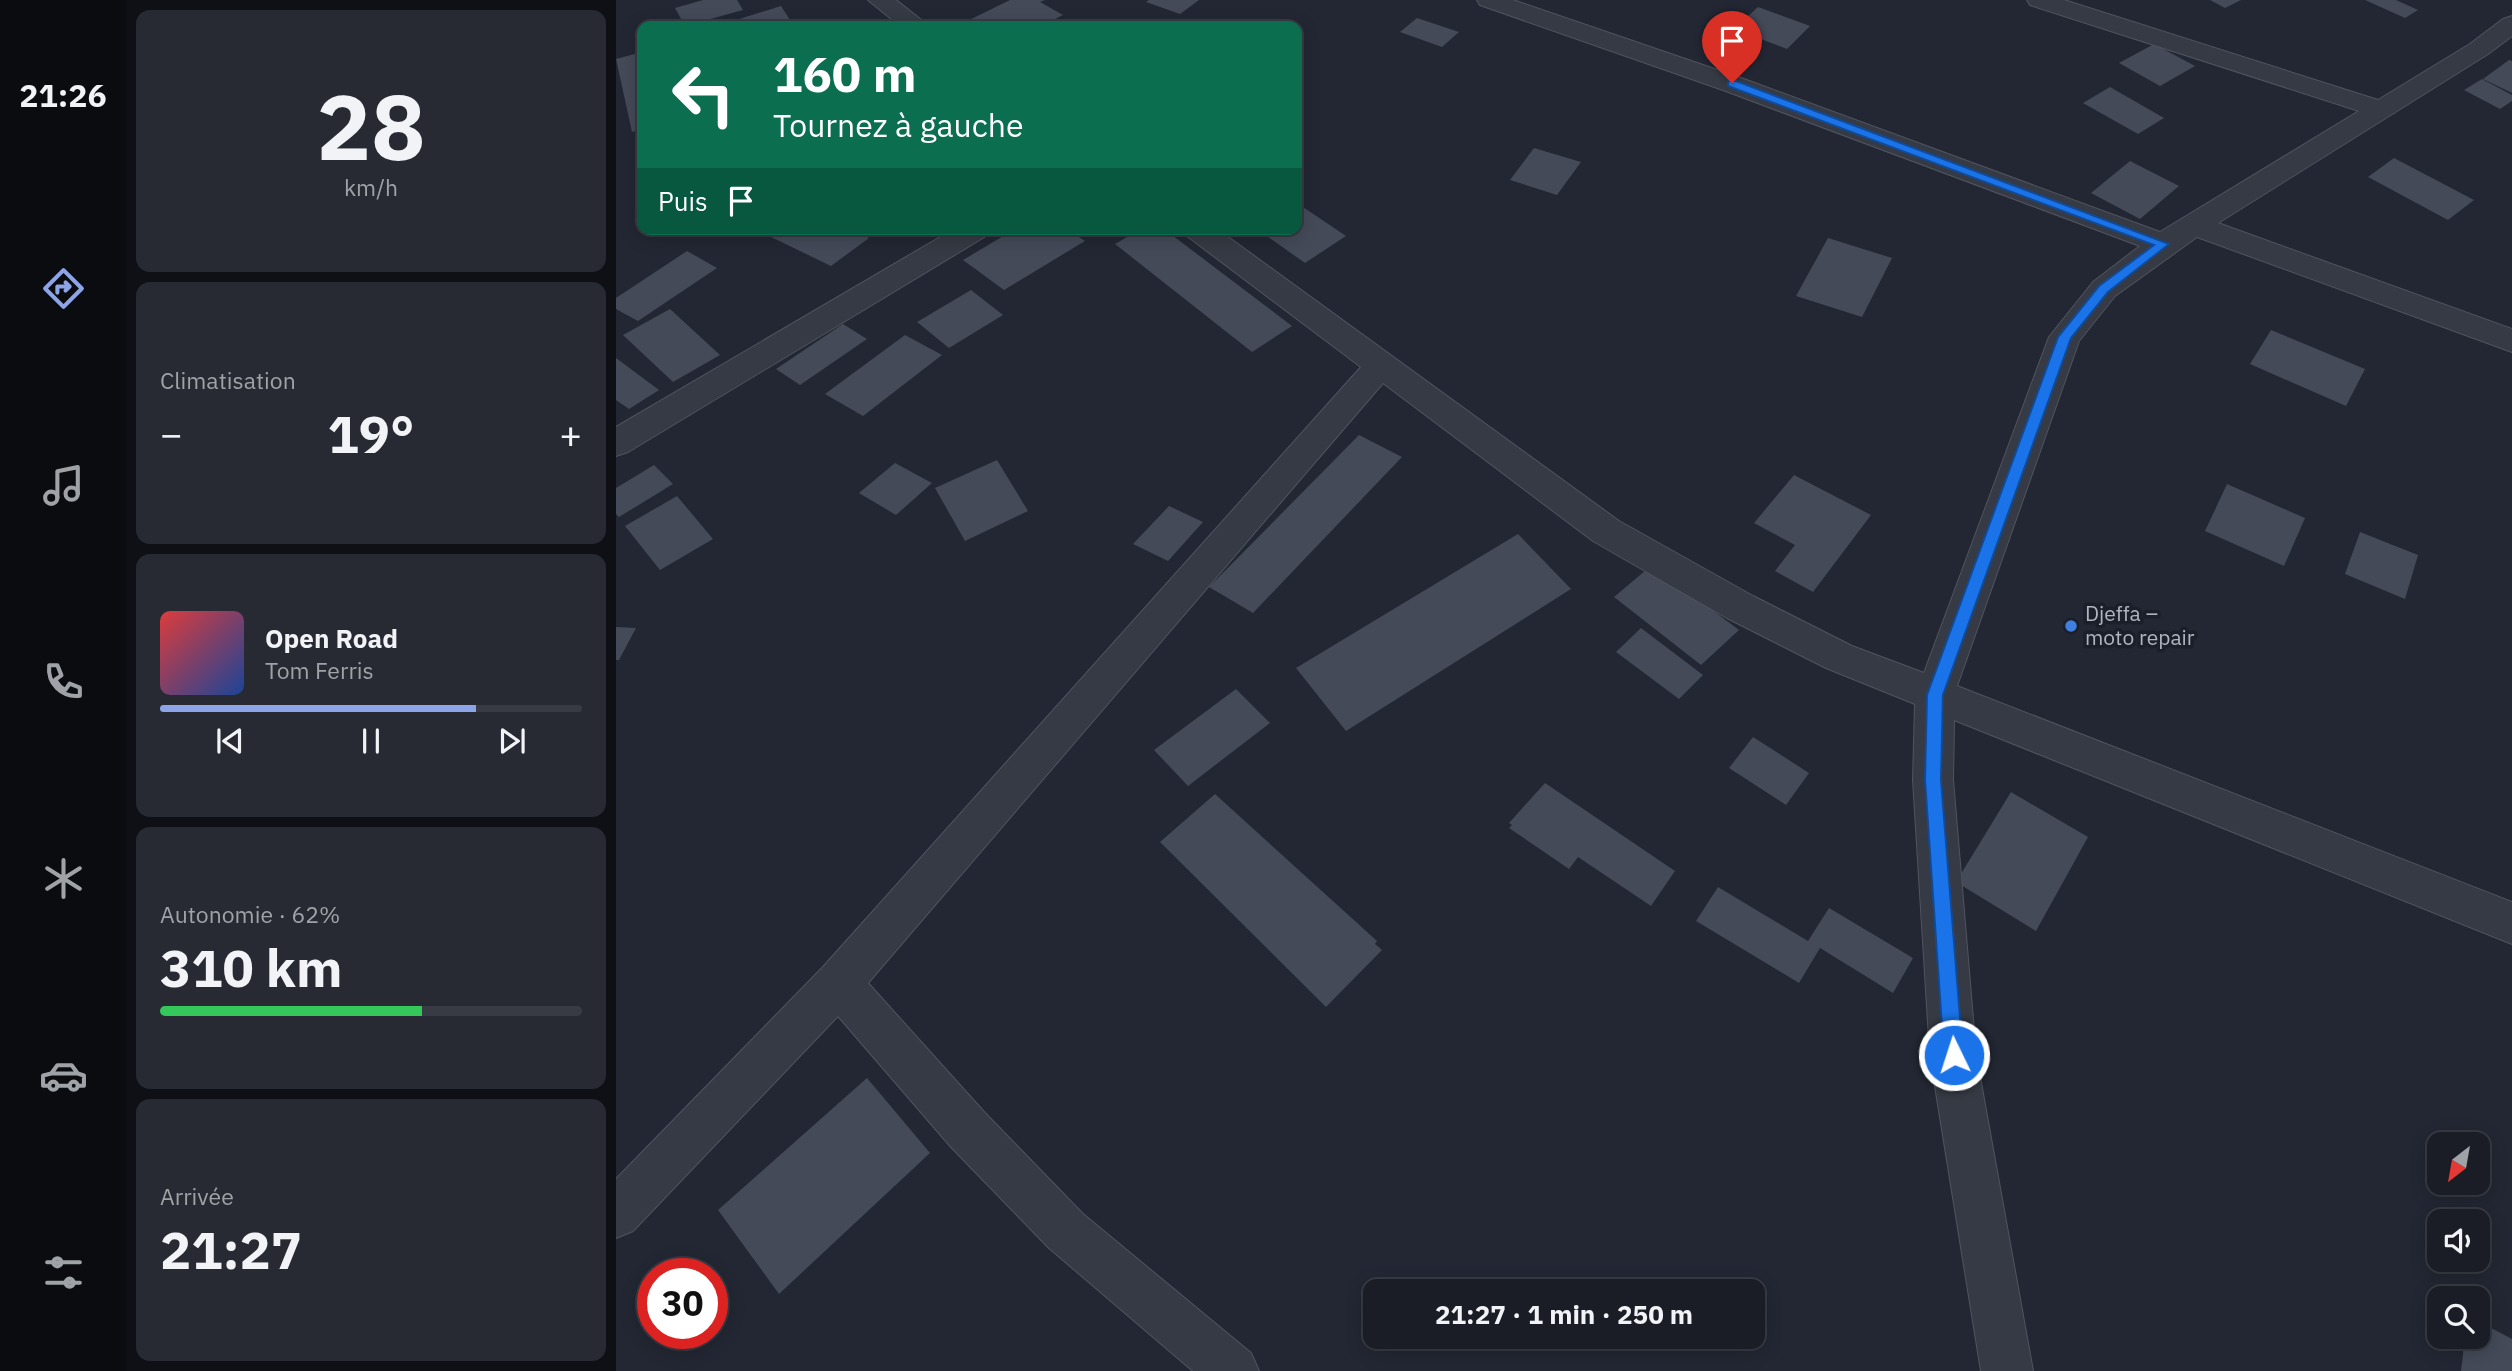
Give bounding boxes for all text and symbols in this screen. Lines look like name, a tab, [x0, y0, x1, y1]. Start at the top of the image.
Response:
pin	[1702, 11, 1762, 83]
icon: arrive	[1713, 22, 1751, 60]
text: 160 m	[773, 42, 917, 105]
icon: left	[658, 49, 749, 140]
text: 28	[316, 67, 426, 185]
text: 21:26	[19, 74, 107, 116]
text: Tournez à gauche	[773, 104, 1024, 146]
text: km/h	[344, 172, 398, 202]
icon: arrive	[722, 182, 760, 220]
text: Puis	[658, 184, 708, 218]
icon: directions	[39, 264, 88, 313]
text: Climatisation	[160, 365, 296, 395]
text: 19°	[328, 400, 414, 467]
text: −	[160, 409, 183, 458]
text: +	[559, 409, 582, 458]
icon: music	[39, 461, 88, 510]
place label: Djeffa – moto repair	[2085, 599, 2195, 651]
marker: Djeffa – moto repair	[2063, 618, 2079, 634]
text: Open Road	[265, 621, 398, 655]
text: Tom Ferris	[265, 655, 374, 685]
icon: phone	[39, 657, 88, 706]
icon: previous	[211, 722, 249, 760]
icon: pause	[352, 722, 390, 760]
icon: next	[493, 722, 531, 760]
icon: climate	[39, 854, 88, 903]
text: Autonomie · 62%	[160, 899, 340, 929]
text: 310 km	[160, 934, 342, 1001]
position arrow	[1917, 1018, 1991, 1092]
icon: car	[39, 1051, 88, 1100]
north arrow	[2427, 1132, 2490, 1195]
map controls	[2427, 1132, 2490, 1349]
text: Arrivée	[160, 1181, 234, 1211]
button: sound	[2427, 1209, 2490, 1272]
text: 21:27	[160, 1216, 302, 1283]
icon: filters	[39, 1248, 88, 1297]
speed limit sign: 30	[637, 1258, 728, 1349]
button: search	[2427, 1286, 2490, 1349]
text: 21:27 · 1 min · 250 m	[1435, 1297, 1693, 1331]

